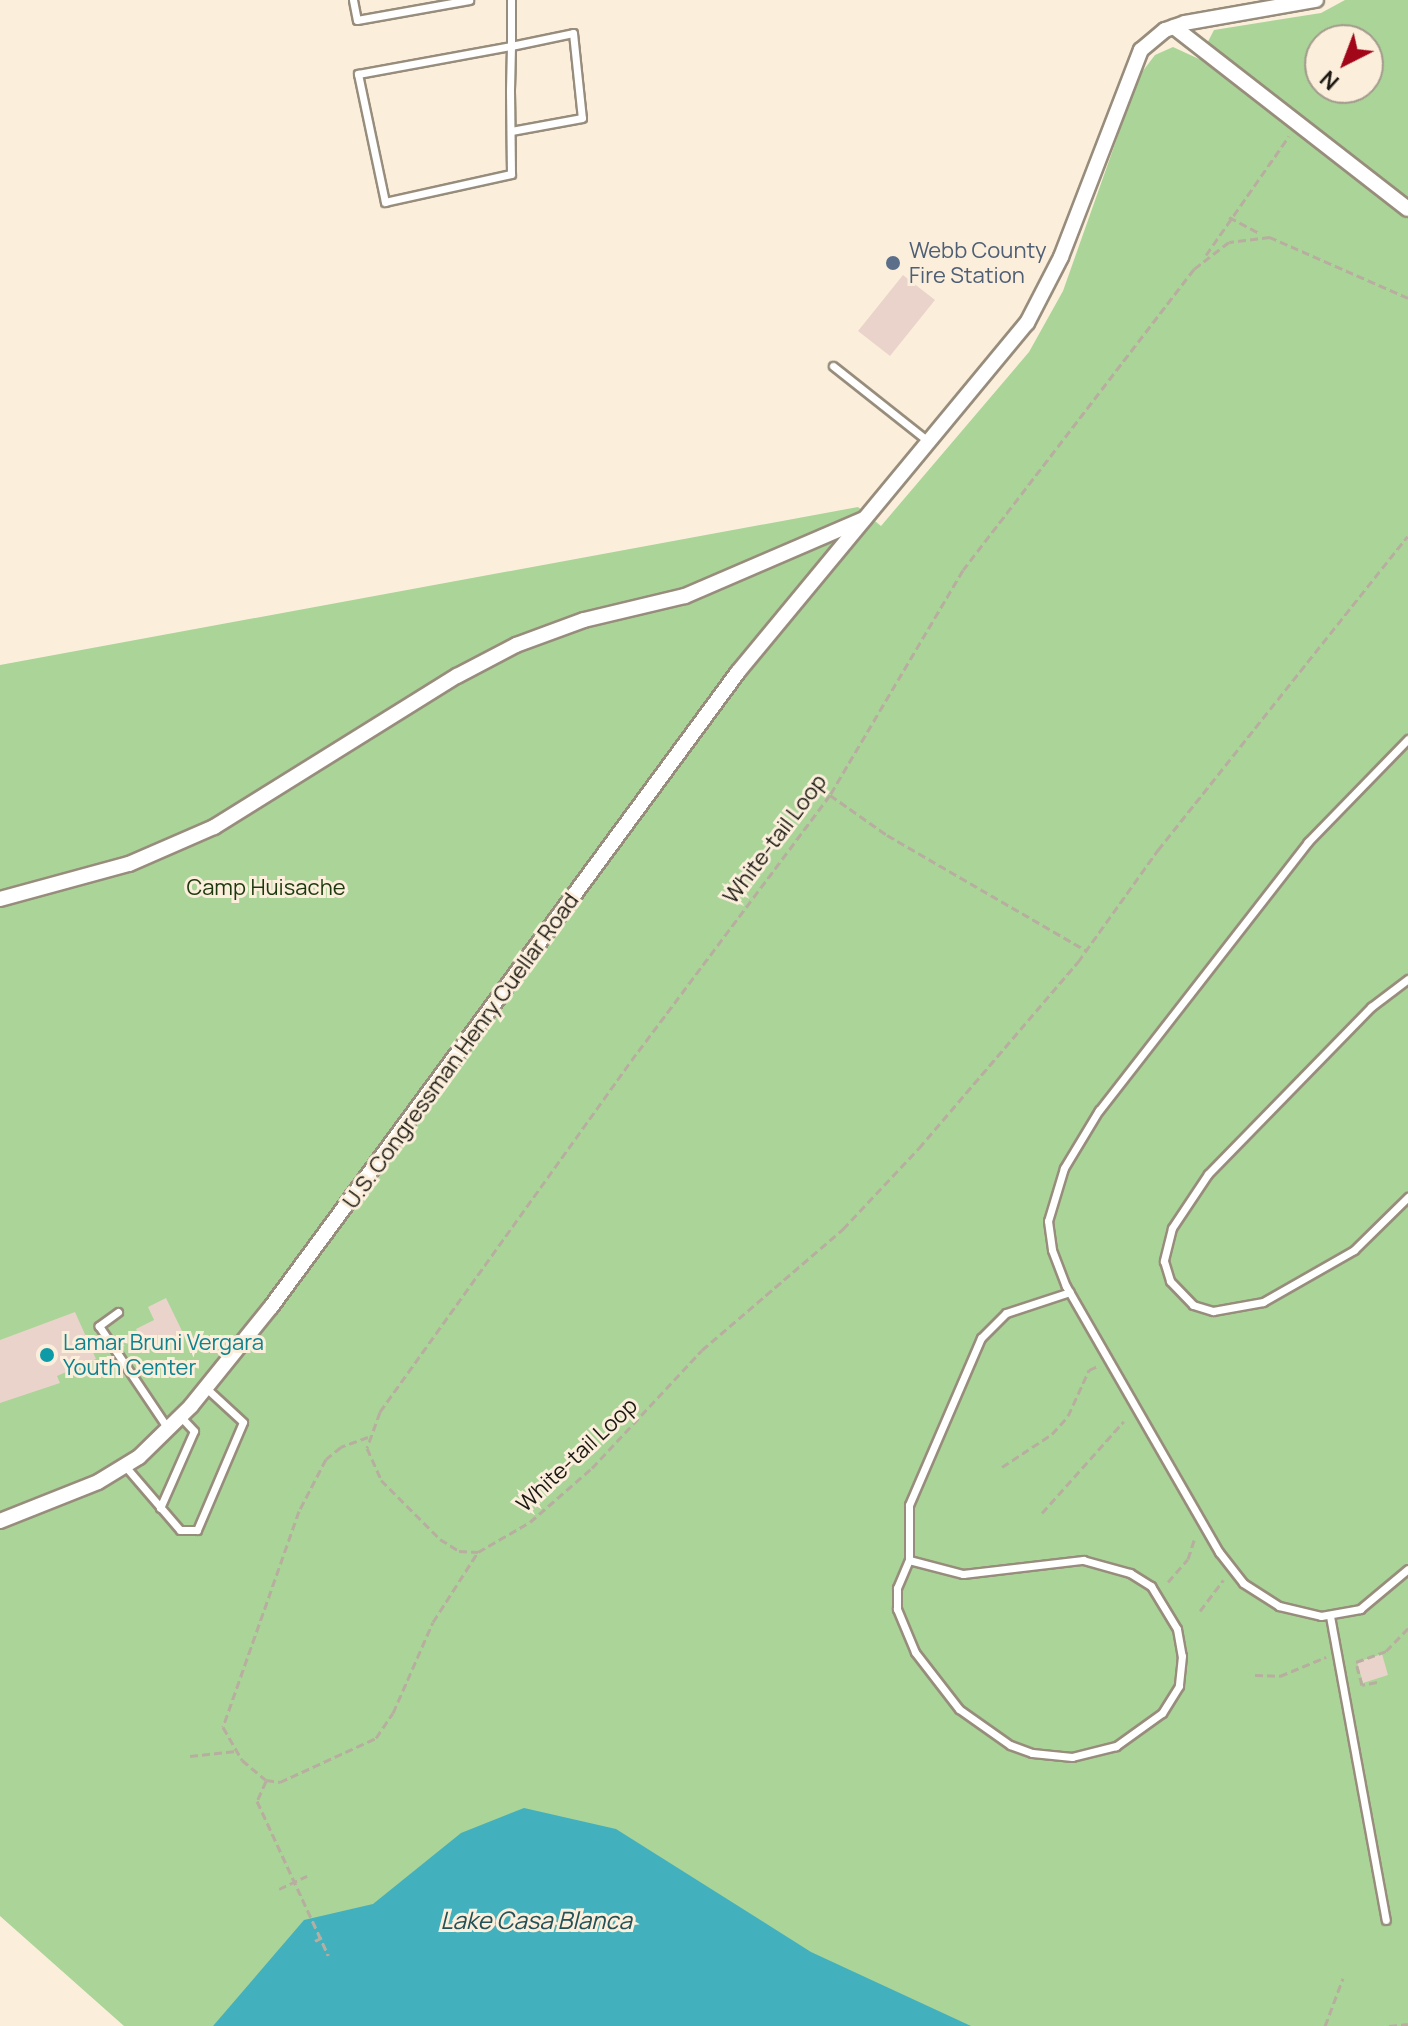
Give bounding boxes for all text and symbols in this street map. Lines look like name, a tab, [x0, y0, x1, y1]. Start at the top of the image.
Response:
north arrow	[1304, 24, 1384, 104]
text: N	[1313, 64, 1345, 97]
place label: Webb County Fire Station	[909, 237, 1047, 288]
marker: Webb County Fire Station	[884, 254, 902, 272]
street label: White-tail Loop	[718, 769, 832, 909]
park label: Camp Huisache	[186, 875, 346, 901]
street label: U.S. Congressman Henry Cuellar Road	[338, 888, 584, 1214]
place label: Lamar Bruni Vergara Youth Center	[63, 1329, 264, 1380]
marker: Lamar Bruni Vergara Youth Center	[38, 1346, 56, 1364]
street label: White-tail Loop	[511, 1392, 643, 1518]
water label: Lake Casa Blanca	[440, 1906, 632, 1934]

